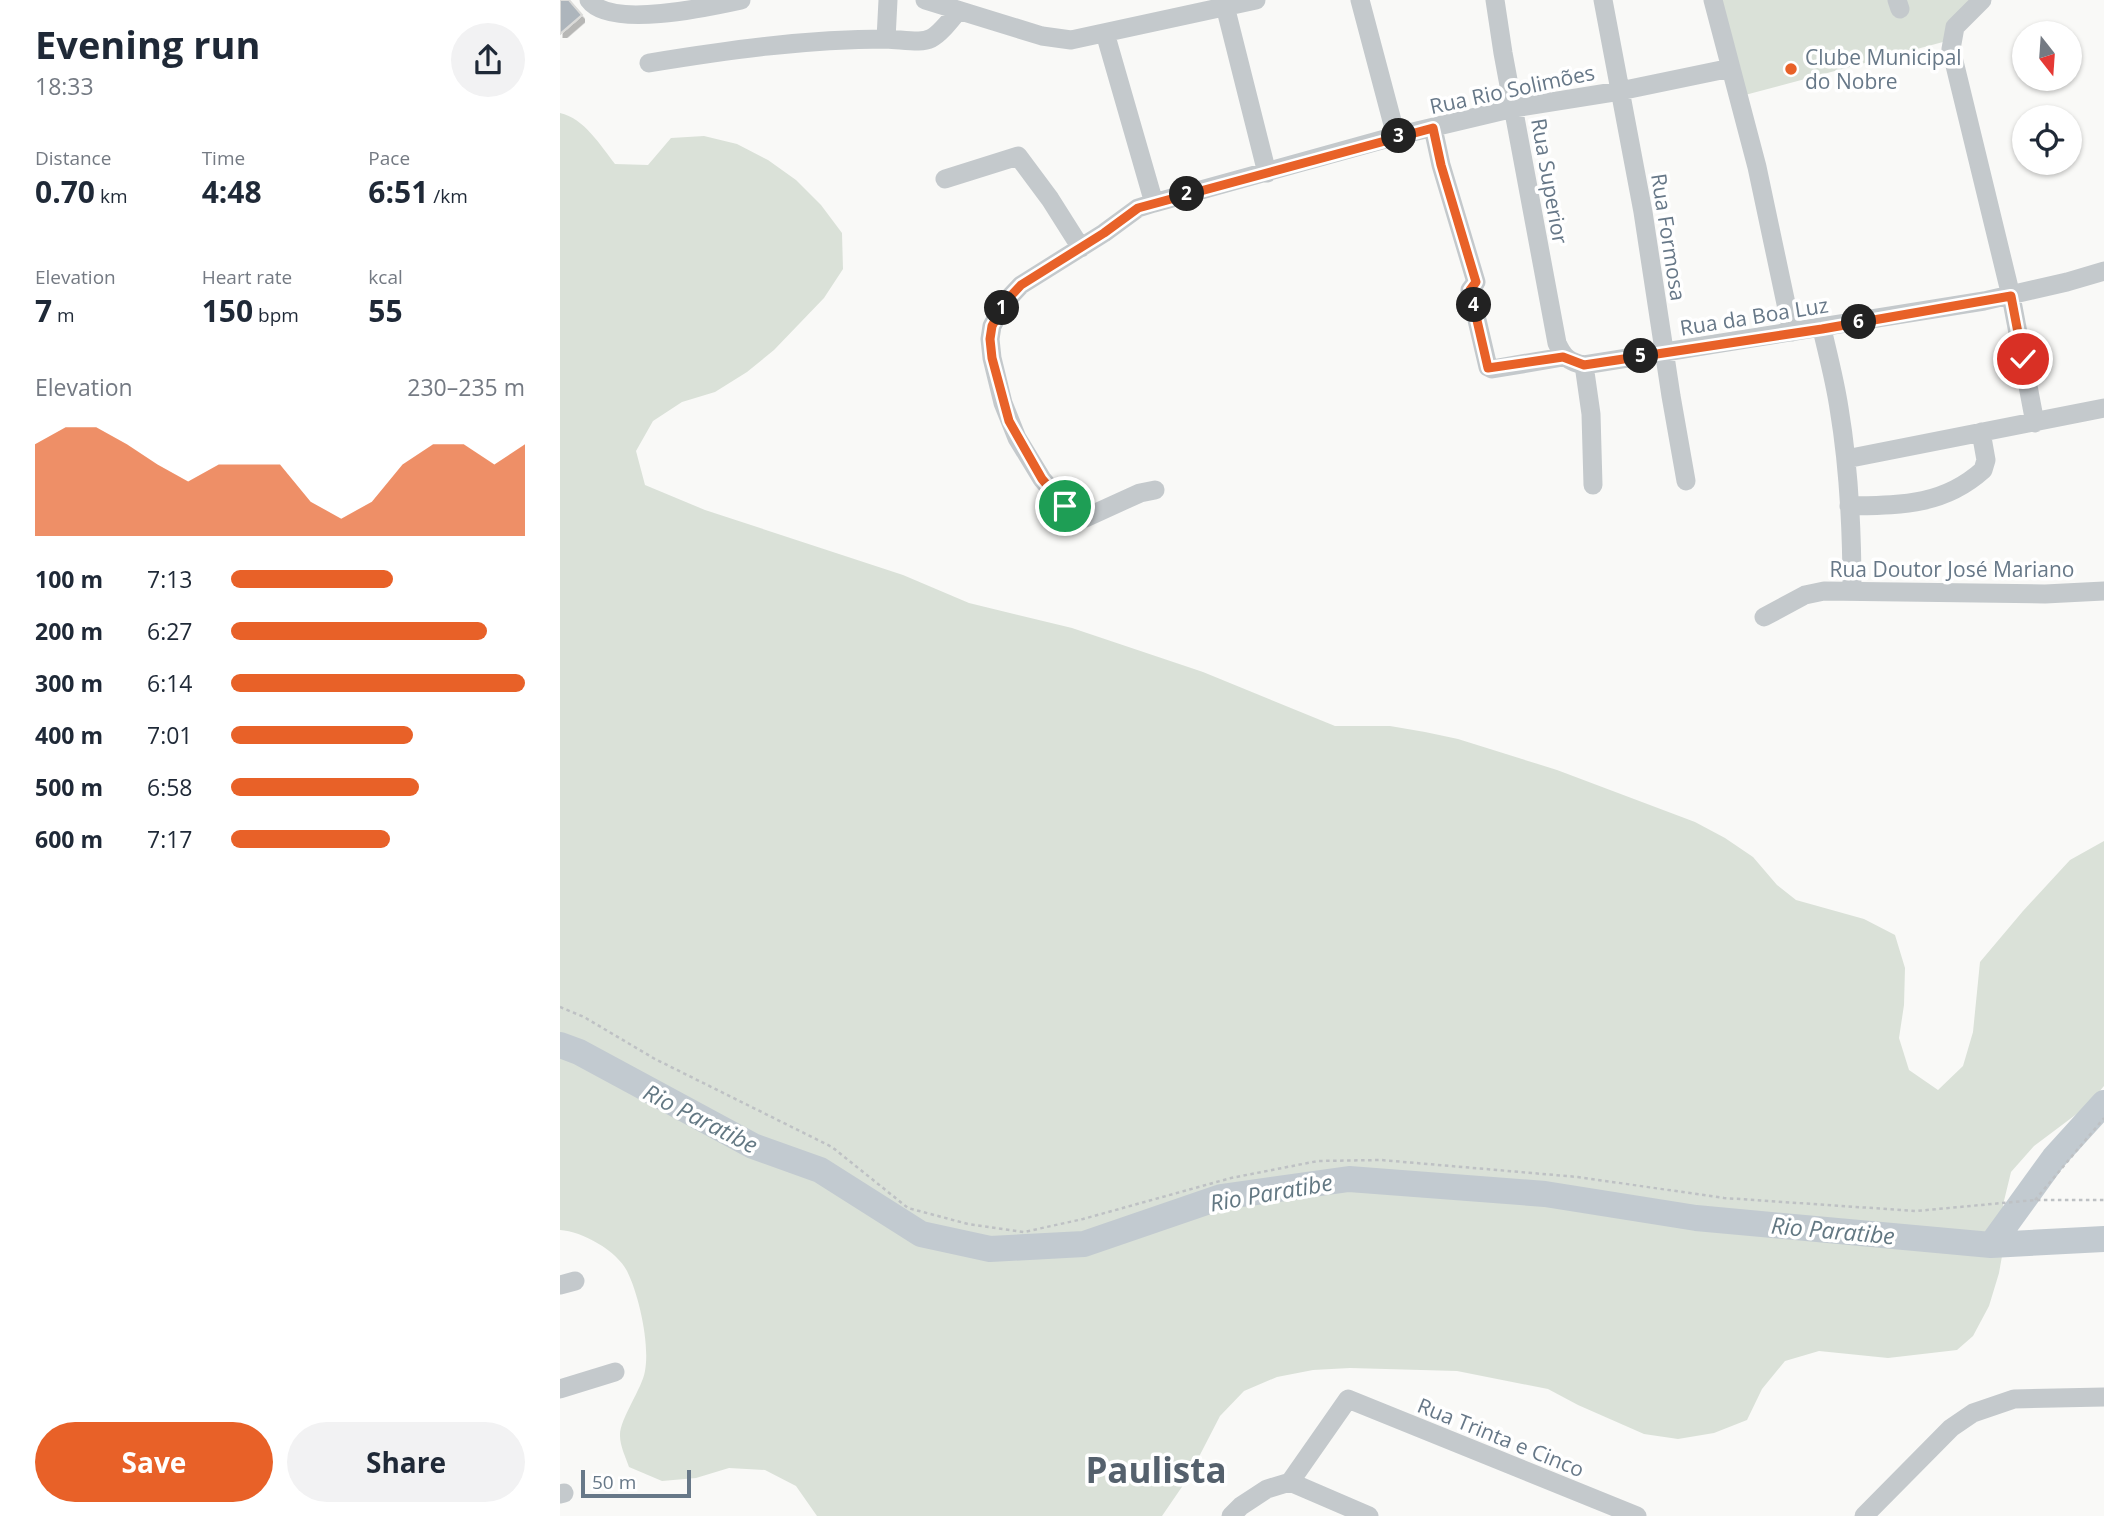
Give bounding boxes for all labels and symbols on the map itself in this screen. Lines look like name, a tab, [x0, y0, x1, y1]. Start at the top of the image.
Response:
north arrow	[2012, 21, 2082, 91]
place label: Clube Municipal do Nobre	[1805, 43, 1962, 95]
street label: Rua Rio Solimões	[1427, 58, 1597, 120]
marker: Clube Municipal do Nobre	[1783, 61, 1799, 77]
street label: Rua Superior	[1525, 116, 1575, 246]
pin: 3	[1382, 118, 1416, 154]
street label: Rua Formosa	[1645, 171, 1693, 303]
pin: 2	[1170, 176, 1204, 212]
pin: 4	[1457, 288, 1492, 322]
pin: 1	[984, 290, 1020, 326]
street label: Rua da Boa Luz	[1678, 290, 1830, 342]
pin: 6	[1842, 304, 1876, 340]
pin	[1993, 329, 2053, 389]
pin: 5	[1624, 338, 1658, 374]
pin	[1035, 476, 1095, 536]
street label: Rua Doutor José Mariano	[1829, 555, 2075, 583]
water label: Rio Paratibe	[638, 1076, 764, 1160]
water label: Rio Paratibe	[1207, 1165, 1335, 1219]
water label: Rio Paratibe	[1770, 1209, 1896, 1251]
street label: Rua Trinta e Cinco	[1414, 1391, 1588, 1483]
district label: Paulista	[1085, 1446, 1227, 1493]
scale bar	[581, 1467, 691, 1499]

